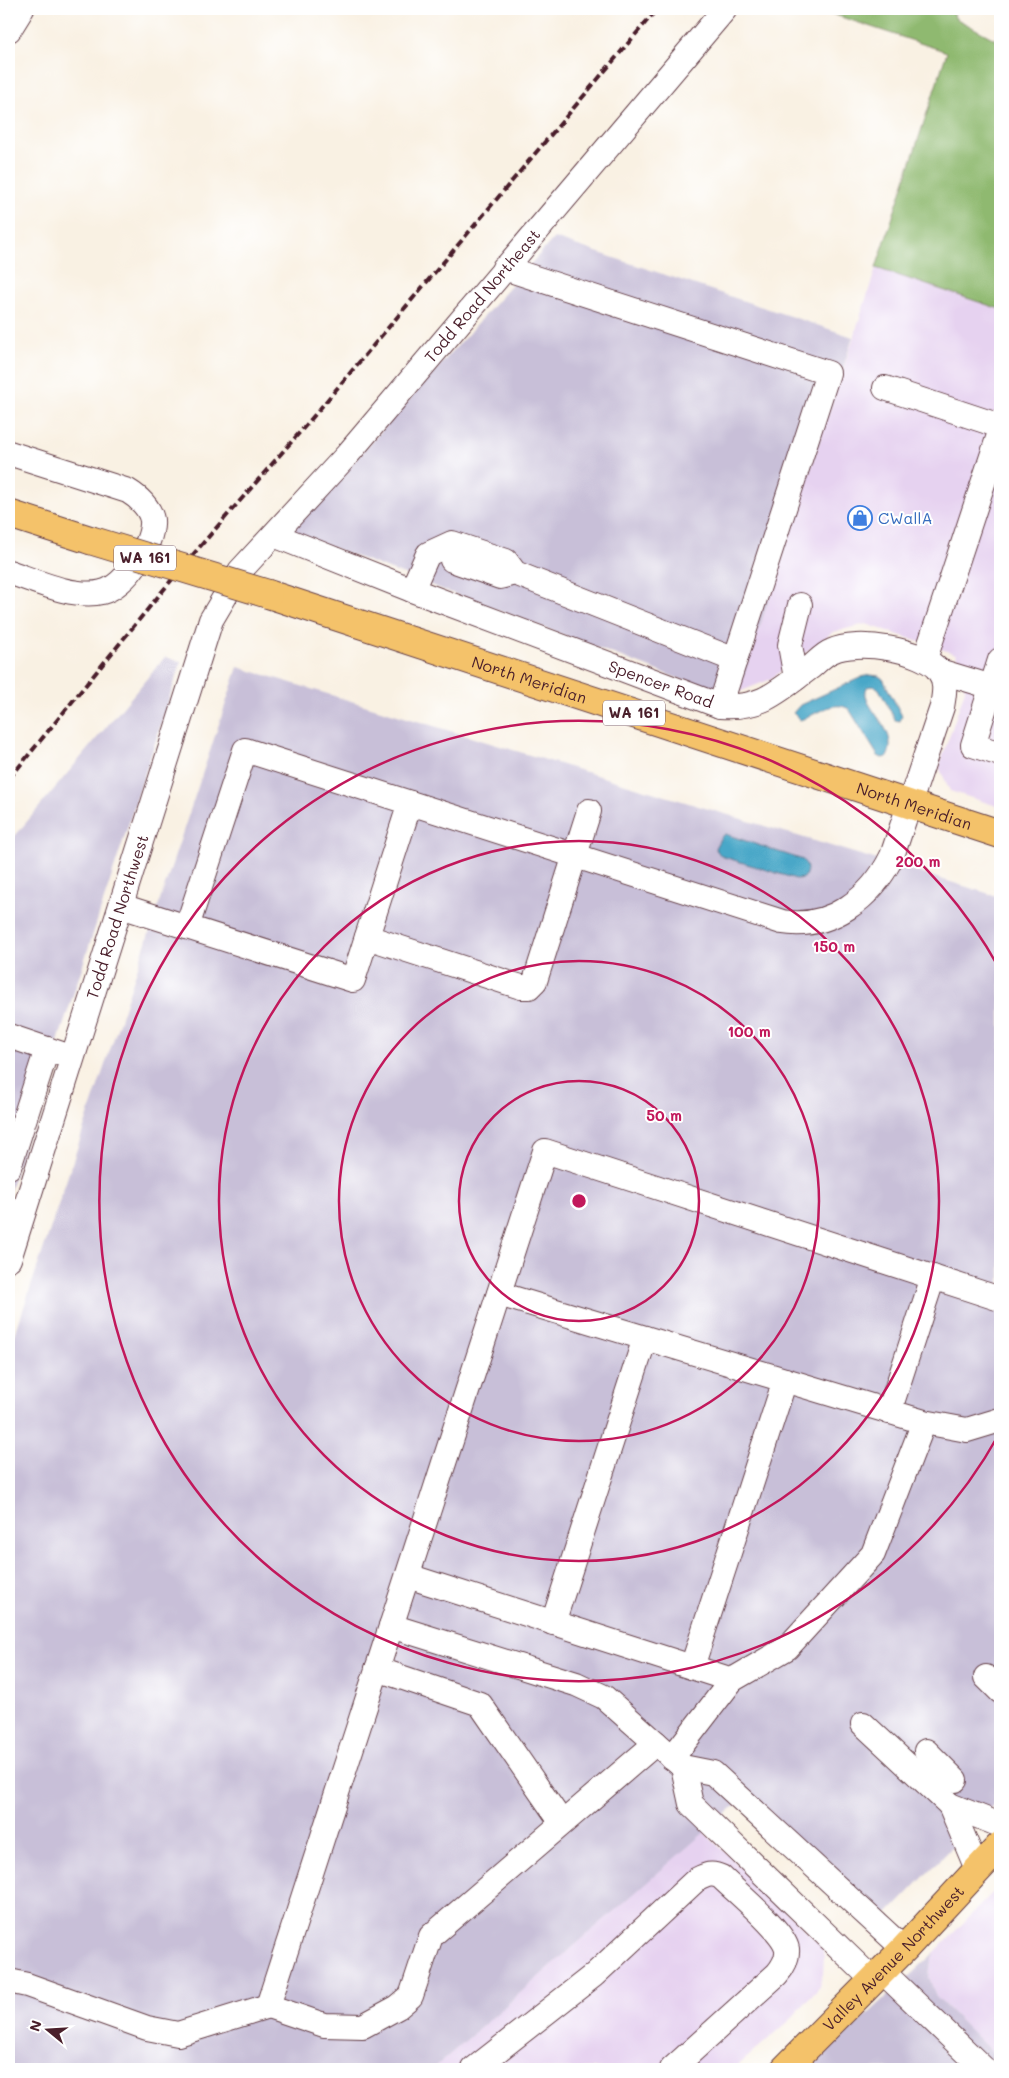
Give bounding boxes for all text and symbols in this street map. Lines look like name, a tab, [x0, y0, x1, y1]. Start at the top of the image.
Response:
street label: Todd Road Northeast	[419, 224, 544, 366]
shop icon: CWallA	[847, 505, 873, 531]
place label: CWallA	[878, 507, 933, 528]
road number: WA 161	[114, 546, 176, 570]
street label: North Meridian	[469, 651, 590, 708]
street label: Spencer Road	[606, 655, 716, 712]
road number: WA 161	[603, 700, 665, 726]
street label: North Meridian	[854, 777, 975, 834]
street label: Todd Road Northwest	[81, 832, 153, 1001]
text: 200 m	[896, 851, 941, 871]
text: 150 m	[813, 936, 855, 956]
text: 100 m	[727, 1021, 771, 1041]
text: 50 m	[646, 1105, 682, 1125]
centre of rings	[570, 1192, 588, 1210]
street label: Valley Avenue Northwest	[818, 1880, 968, 2035]
north arrow	[22, 2006, 72, 2056]
text: N	[24, 2018, 46, 2034]

